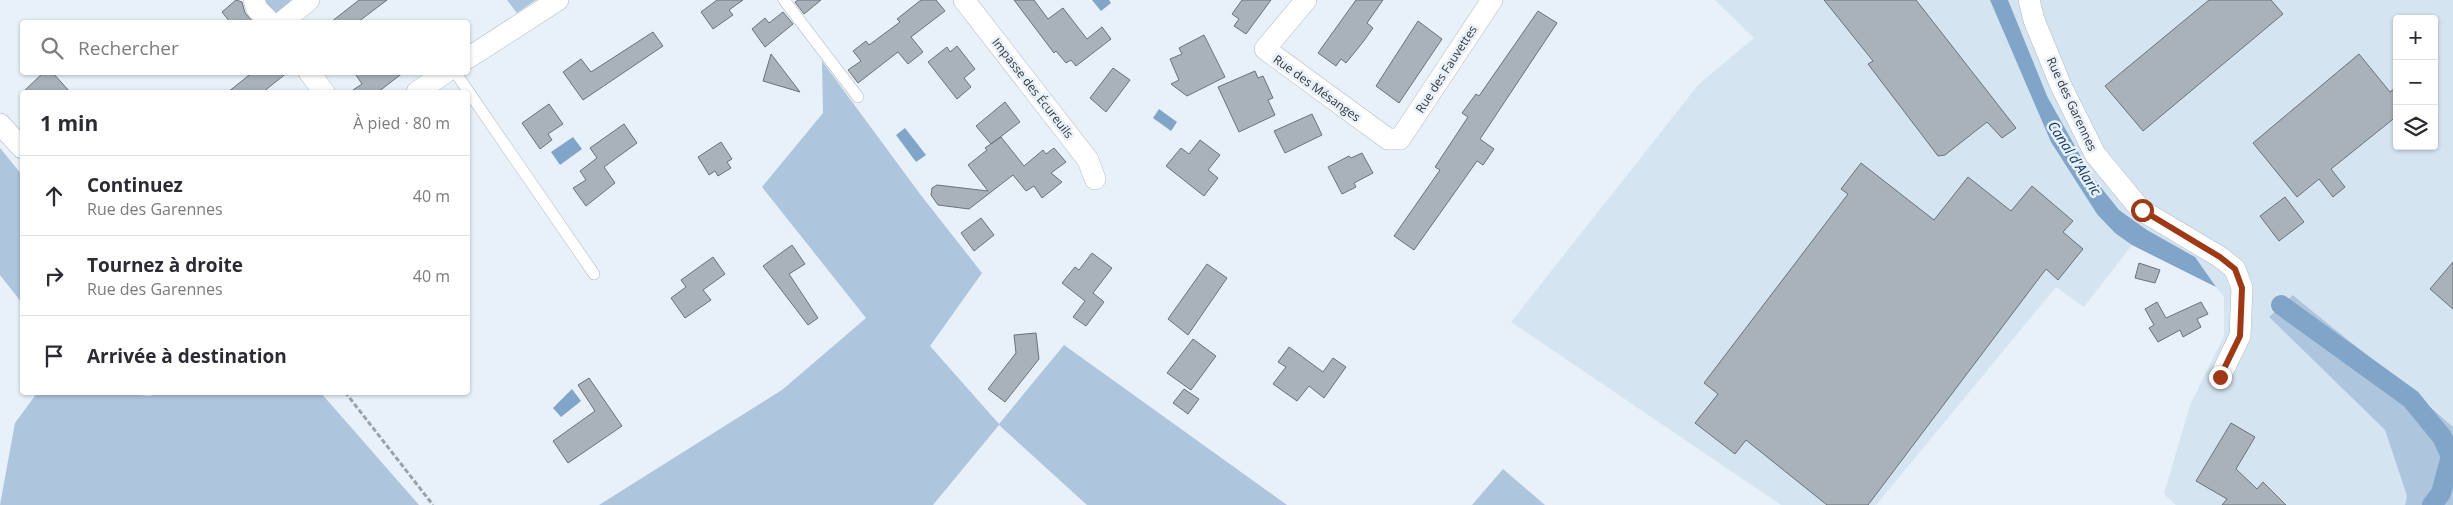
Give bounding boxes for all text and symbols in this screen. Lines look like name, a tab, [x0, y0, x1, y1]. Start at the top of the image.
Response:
map controls	[2393, 15, 2438, 150]
button: +	[2393, 15, 2438, 60]
search box	[20, 20, 470, 75]
street label: Rue des Fauvettes	[1411, 22, 1481, 116]
icon: search	[38, 34, 66, 62]
street label: Impasse des Écureuils	[988, 34, 1078, 142]
text: Rechercher	[78, 35, 179, 61]
street label: Rue des Mésanges	[1270, 51, 1364, 126]
street label: Rue des Garennes	[2043, 54, 2101, 154]
button: −	[2393, 60, 2438, 105]
button: layers	[2393, 105, 2438, 150]
text: 1 min	[40, 109, 98, 137]
text: À pied · 80 m	[353, 112, 450, 134]
water label: Canal d'Alaric	[2044, 117, 2106, 199]
text: Continuez	[87, 172, 183, 198]
icon: ahead	[40, 182, 68, 210]
text: 40 m	[413, 185, 450, 207]
text: Rue des Garennes	[87, 198, 223, 220]
route start	[2131, 199, 2154, 222]
text: Tournez à droite	[87, 252, 243, 278]
icon: right	[40, 262, 68, 290]
text: 40 m	[413, 265, 450, 287]
text: Rue des Garennes	[87, 278, 223, 300]
icon: arrive	[40, 342, 68, 370]
text: Arrivée à destination	[87, 343, 287, 369]
route end	[2209, 366, 2232, 389]

